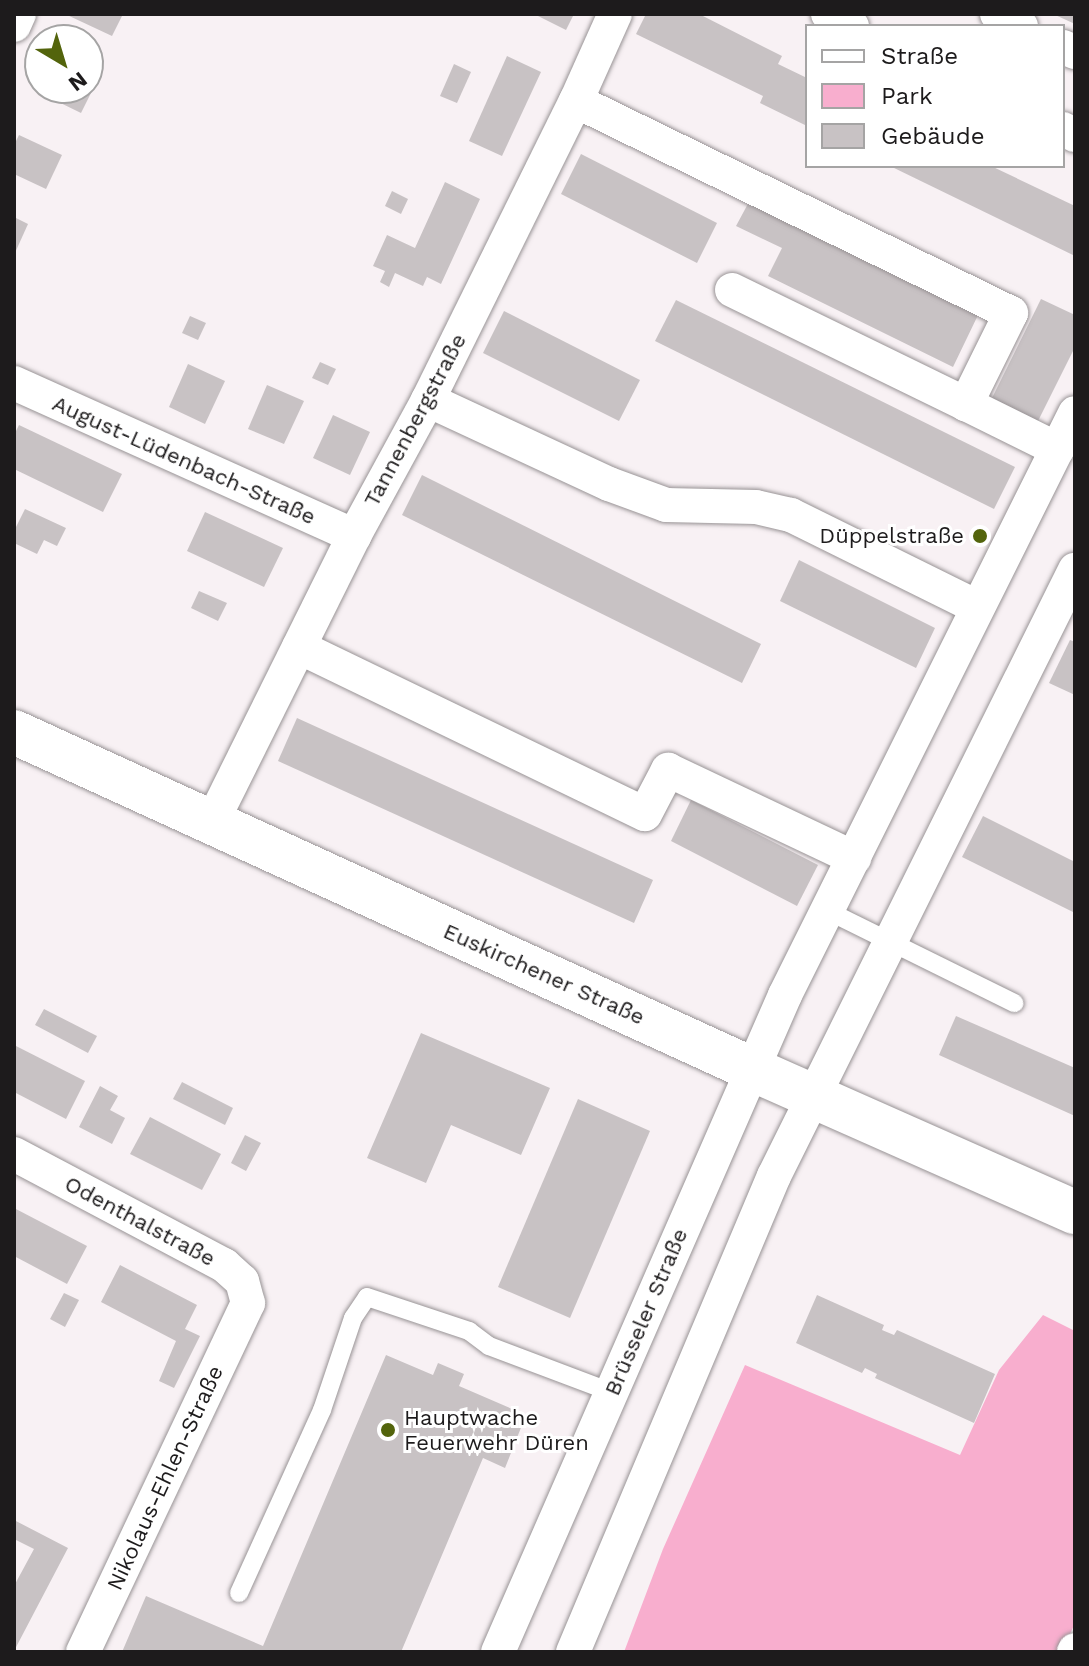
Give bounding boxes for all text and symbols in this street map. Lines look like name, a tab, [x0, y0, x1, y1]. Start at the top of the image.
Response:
north arrow	[24, 24, 104, 104]
legend	[805, 24, 1065, 168]
text: Straße	[881, 42, 958, 70]
text: N	[64, 67, 92, 97]
text: Park	[881, 82, 933, 110]
text: Gebäude	[881, 122, 985, 150]
street label: Tannenbergstraße	[358, 329, 472, 511]
street label: August-Lüdenbach-Straße	[48, 390, 320, 530]
place label: Düppelstraße	[819, 523, 964, 549]
marker: Düppelstraße	[971, 527, 989, 545]
street label: Euskirchener Straße	[439, 918, 649, 1030]
street label: Odenthalstraße	[60, 1170, 220, 1272]
street label: Brüsseler Straße	[599, 1224, 693, 1400]
street label: Nikolaus-Ehlen-Straße	[101, 1361, 229, 1595]
place label: Hauptwache Feuerwehr Düren	[404, 1404, 589, 1456]
marker: Hauptwache Feuerwehr Düren	[379, 1421, 397, 1439]

